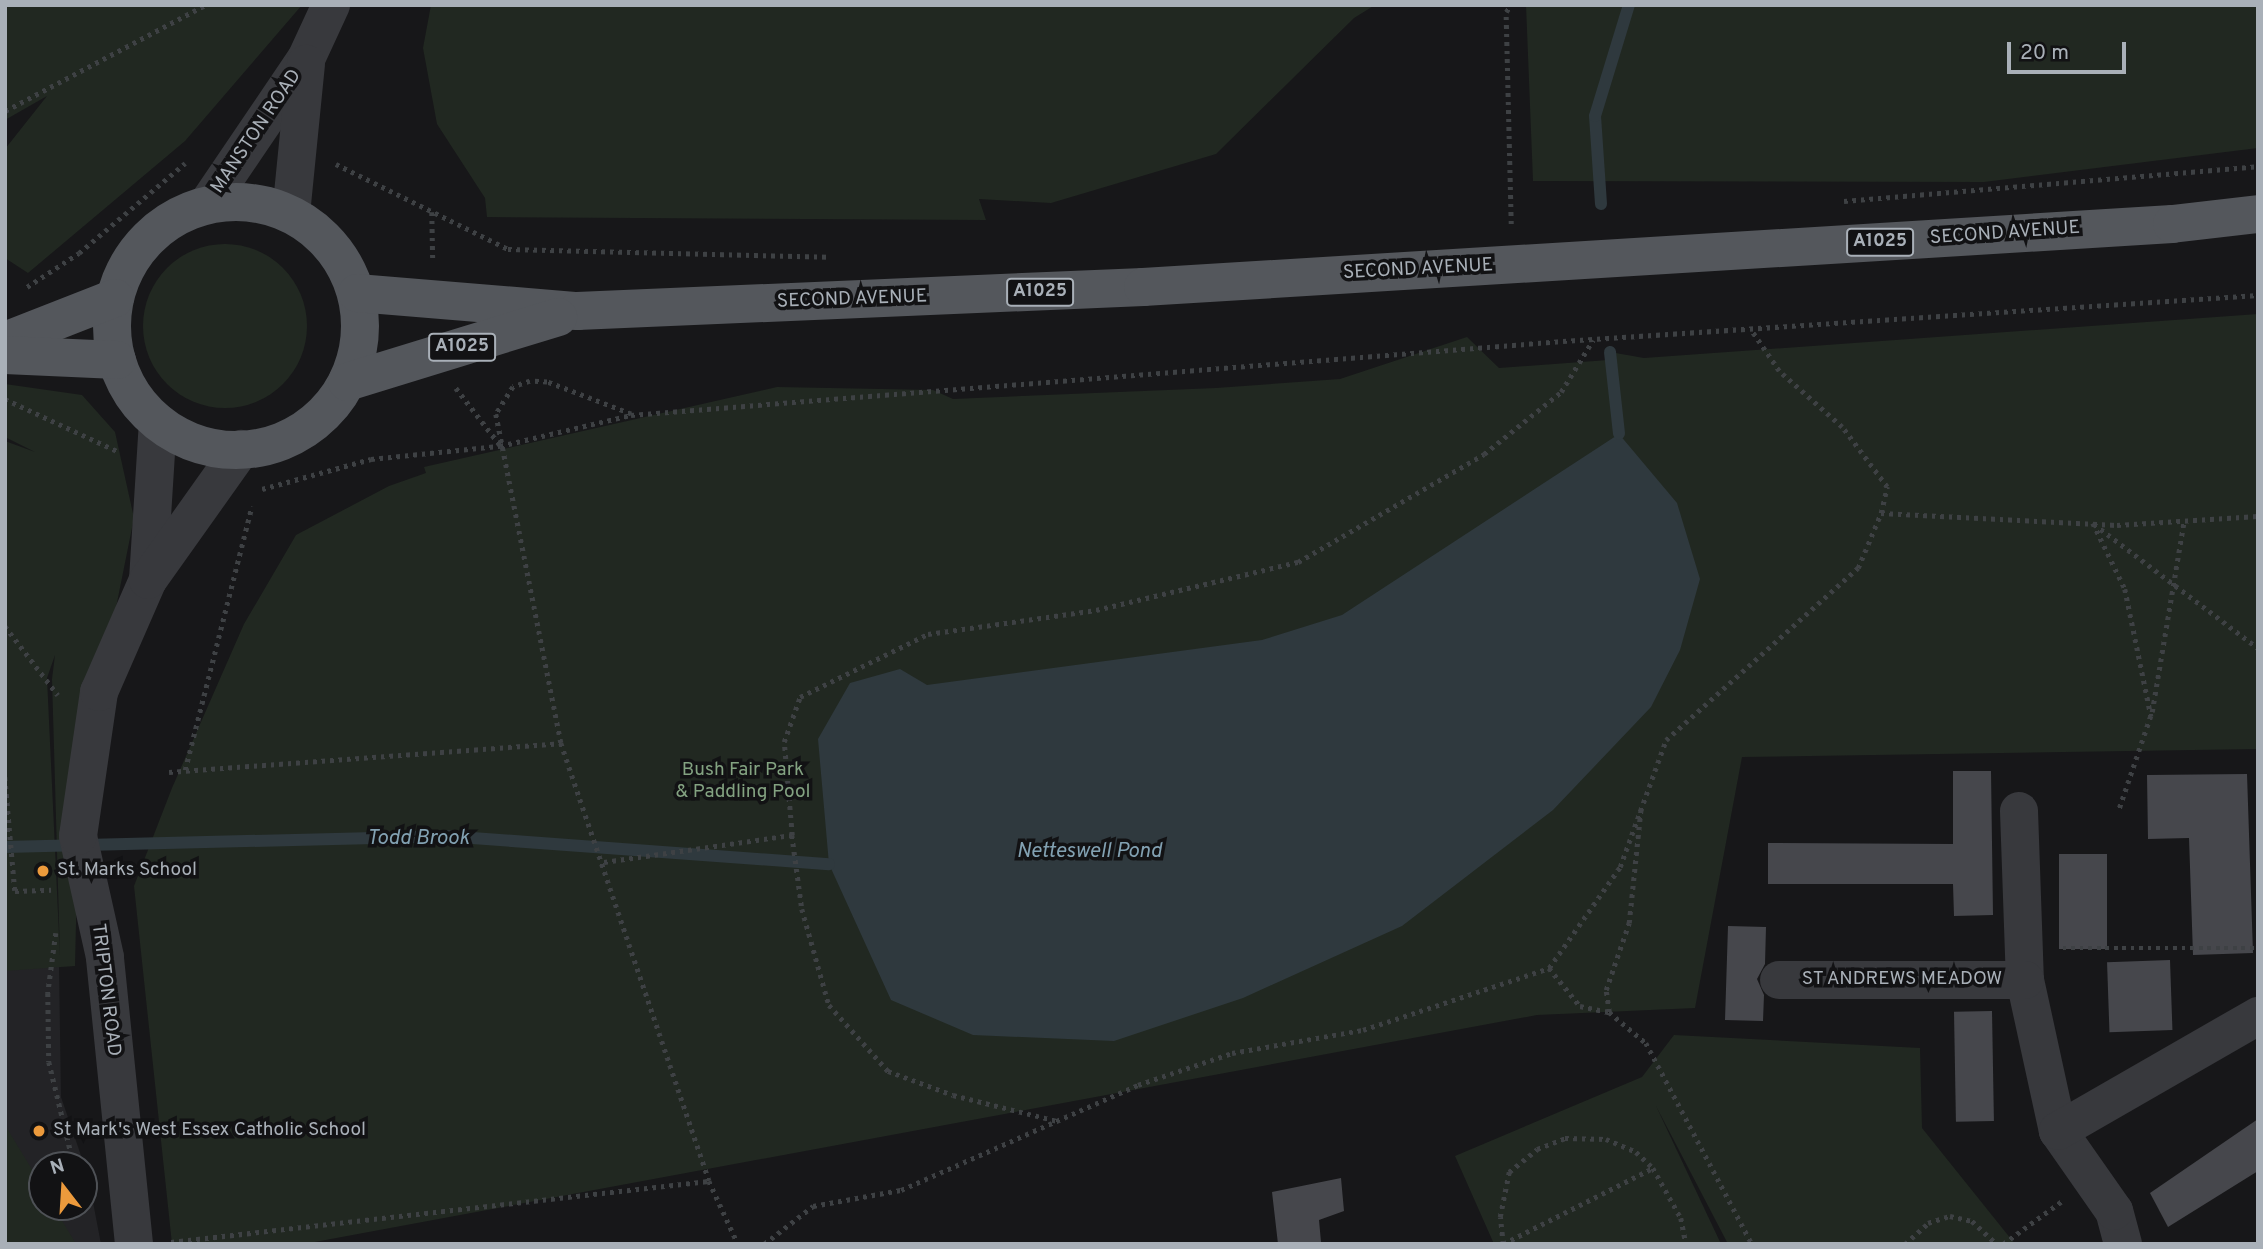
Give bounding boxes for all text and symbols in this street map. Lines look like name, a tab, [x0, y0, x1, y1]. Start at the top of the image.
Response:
scale bar	[2011, 28, 2130, 72]
text: 20 m	[2020, 40, 2069, 67]
street label: MANSTON ROAD	[207, 66, 307, 198]
street label: SECOND AVENUE	[1929, 217, 2081, 251]
road number: A1025	[1845, 228, 1915, 256]
street label: SECOND AVENUE	[1342, 255, 1494, 285]
road number: A1025	[1005, 278, 1075, 306]
street label: SECOND AVENUE	[776, 286, 928, 314]
road number: A1025	[427, 332, 497, 362]
park label: Bush Fair Park & Paddling Pool	[675, 760, 811, 804]
water label: Todd Brook	[367, 826, 469, 852]
water label: Netteswell Pond	[1016, 839, 1162, 865]
place label: St. Marks School	[57, 860, 197, 882]
marker: St. Marks School	[35, 863, 51, 879]
street label: TRIPTON ROAD	[86, 922, 124, 1058]
street label: ST ANDREWS MEADOW	[1801, 969, 2003, 991]
place label: St Mark's West Essex Catholic School	[53, 1120, 366, 1142]
marker: St Mark's West Essex Catholic School	[31, 1123, 47, 1139]
north arrow	[28, 1151, 98, 1221]
text: N	[47, 1154, 67, 1181]

